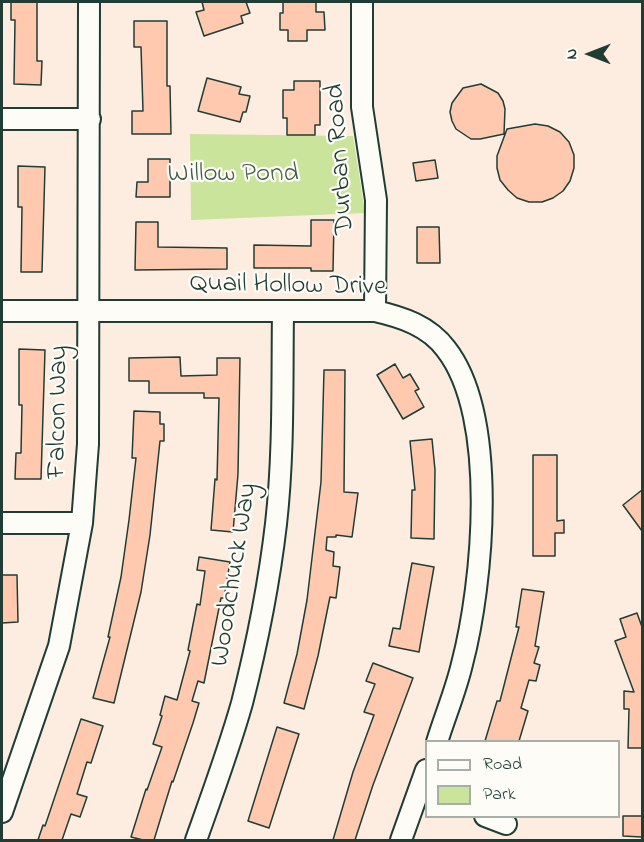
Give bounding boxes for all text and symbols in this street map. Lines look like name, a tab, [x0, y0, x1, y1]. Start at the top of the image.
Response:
north arrow	[560, 24, 620, 84]
text: N	[560, 49, 584, 59]
street label: Durban Road	[321, 82, 363, 236]
park label: Willow Pond	[167, 160, 299, 192]
street label: Quail Hollow Drive	[190, 269, 386, 305]
street label: Falcon Way	[43, 345, 77, 479]
street label: Woodchuck Way	[205, 481, 267, 669]
legend	[425, 740, 620, 818]
text: Road	[483, 752, 522, 778]
text: Park	[483, 782, 516, 808]

